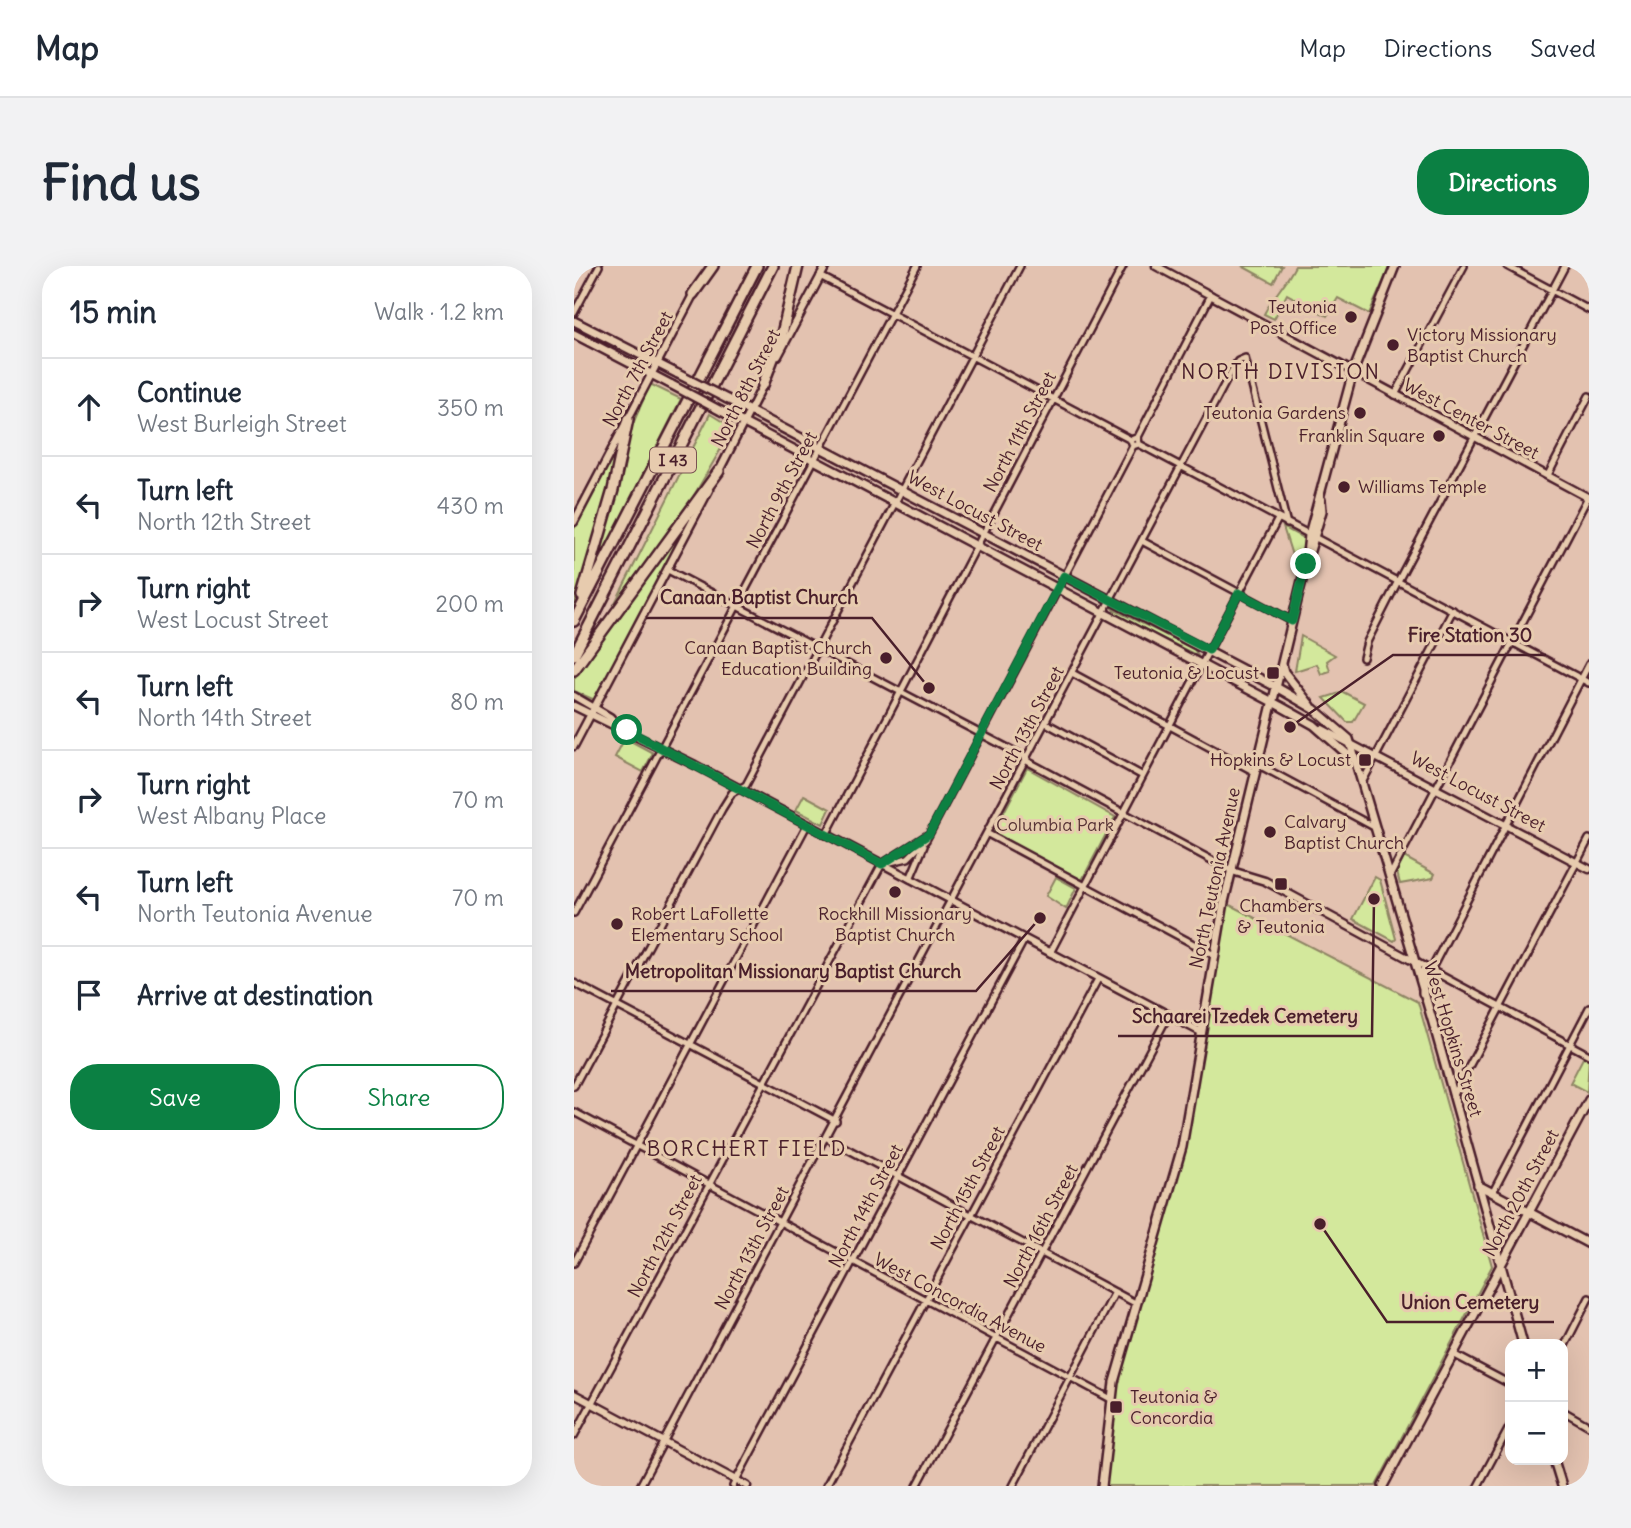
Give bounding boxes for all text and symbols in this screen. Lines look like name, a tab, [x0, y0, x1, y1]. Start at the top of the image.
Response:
text: Map	[35, 27, 99, 69]
text: Map	[1299, 33, 1346, 63]
text: Directions	[1384, 33, 1492, 63]
text: Saved	[1530, 33, 1596, 63]
button: Directions	[1417, 149, 1589, 215]
text: Find us	[42, 152, 200, 213]
text: 15 min	[70, 293, 157, 331]
place label: Teutonia Post Office	[1250, 295, 1337, 339]
text: Walk · 1.2 km	[374, 297, 504, 326]
street label: North 7th Street	[597, 307, 678, 431]
marker: Teutonia Post Office	[1343, 309, 1359, 325]
place label: Victory Missionary Baptist Church	[1407, 323, 1557, 367]
street label: North 8th Street	[706, 325, 785, 451]
marker: Victory Missionary Baptist Church	[1385, 337, 1401, 353]
district label: NORTH DIVISION	[1181, 358, 1381, 385]
street label: North 11th Street	[978, 367, 1061, 496]
street label: West Center Street	[1399, 373, 1543, 464]
text: Continue	[137, 376, 242, 409]
icon: ahead	[70, 388, 108, 426]
text: 350 m	[437, 393, 504, 422]
place label: Teutonia Gardens	[1203, 401, 1346, 424]
marker: Teutonia Gardens	[1352, 405, 1368, 421]
text: West Burleigh Street	[137, 409, 347, 438]
place label: Franklin Square	[1299, 424, 1425, 447]
street label: North 9th Street	[741, 427, 822, 552]
marker: Franklin Square	[1431, 428, 1447, 444]
road number: I 43	[650, 448, 696, 472]
street label: West Locust Street	[904, 465, 1047, 556]
text: Turn left	[137, 474, 233, 507]
place label: Williams Temple	[1358, 475, 1487, 498]
marker: Williams Temple	[1336, 479, 1352, 495]
icon: left	[70, 486, 108, 524]
text: 430 m	[437, 491, 504, 520]
text: North 12th Street	[137, 507, 311, 536]
route end	[1290, 548, 1321, 579]
text: Turn right	[137, 572, 250, 605]
callout: Canaan Baptist Church	[646, 578, 872, 618]
icon: right	[70, 584, 108, 622]
text: Canaan Baptist Church	[660, 585, 858, 609]
text: 200 m	[435, 589, 504, 618]
text: West Locust Street	[137, 605, 329, 634]
callout: Fire Station 30	[1393, 615, 1546, 655]
text: Fire Station 30	[1408, 623, 1532, 647]
place label: Canaan Baptist Church Education Building	[684, 636, 872, 680]
marker: Canaan Baptist Church Education Building	[878, 650, 894, 666]
place label: Teutonia & Locust	[1114, 661, 1259, 684]
street label: North 13th Street	[984, 662, 1069, 793]
marker: Teutonia & Locust	[1265, 665, 1281, 681]
text: Turn left	[137, 670, 233, 703]
icon: left	[70, 682, 108, 720]
text: 80 m	[450, 687, 504, 716]
text: North 14th Street	[137, 703, 312, 732]
route start	[611, 714, 642, 745]
street label: West Locust Street	[1407, 746, 1550, 837]
place label: Hopkins & Locust	[1210, 748, 1351, 771]
marker: Hopkins & Locust	[1357, 752, 1373, 768]
text: Turn right	[137, 768, 250, 801]
icon: right	[70, 780, 108, 818]
text: 70 m	[452, 785, 504, 814]
street label: North Teutonia Avenue	[1184, 785, 1245, 970]
text: West Albany Place	[137, 801, 326, 830]
place label: Calvary Baptist Church	[1284, 810, 1404, 854]
park label: Columbia Park	[996, 813, 1114, 836]
marker: Calvary Baptist Church	[1262, 824, 1278, 840]
text: Turn left	[137, 866, 233, 899]
marker: Chambers & Teutonia	[1273, 876, 1289, 892]
icon: left	[70, 878, 108, 916]
text: 70 m	[452, 883, 504, 912]
marker: Rockhill Missionary Baptist Church	[887, 884, 903, 900]
place label: Chambers & Teutonia	[1237, 894, 1325, 938]
text: North Teutonia Avenue	[137, 899, 373, 928]
place label: Robert LaFollette Elementary School	[631, 902, 783, 946]
place label: Rockhill Missionary Baptist Church	[818, 902, 972, 946]
marker: Robert LaFollette Elementary School	[609, 916, 625, 932]
callout: Metropolitan Missionary Baptist Church	[611, 951, 976, 991]
street label: West Hopkins Street	[1419, 958, 1488, 1119]
text: Metropolitan Missionary Baptist Church	[625, 959, 961, 983]
icon: arrive	[70, 976, 108, 1014]
text: Arrive at destination	[137, 979, 373, 1012]
callout: Schaarei Tzedek Cemetery	[1118, 996, 1372, 1036]
text: Schaarei Tzedek Cemetery	[1132, 1004, 1358, 1028]
button: Save	[70, 1064, 280, 1130]
button: Share	[294, 1064, 504, 1130]
street label: North 15th Street	[925, 1122, 1010, 1254]
street label: North 20th Street	[1477, 1125, 1564, 1260]
district label: BORCHERT FIELD	[647, 1135, 847, 1162]
street label: North 14th Street	[823, 1140, 908, 1272]
street label: North 16th Street	[998, 1160, 1083, 1292]
street label: North 12th Street	[622, 1170, 707, 1301]
street label: North 13th Street	[709, 1182, 794, 1313]
street label: West Concordia Avenue	[870, 1247, 1050, 1358]
callout: Union Cemetery	[1387, 1282, 1554, 1322]
text: Union Cemetery	[1401, 1290, 1539, 1314]
map controls	[1505, 1339, 1568, 1465]
button: +	[1505, 1339, 1568, 1402]
place label: Teutonia & Concordia	[1130, 1385, 1218, 1429]
marker: Teutonia & Concordia	[1108, 1399, 1124, 1415]
button: −	[1505, 1402, 1568, 1465]

